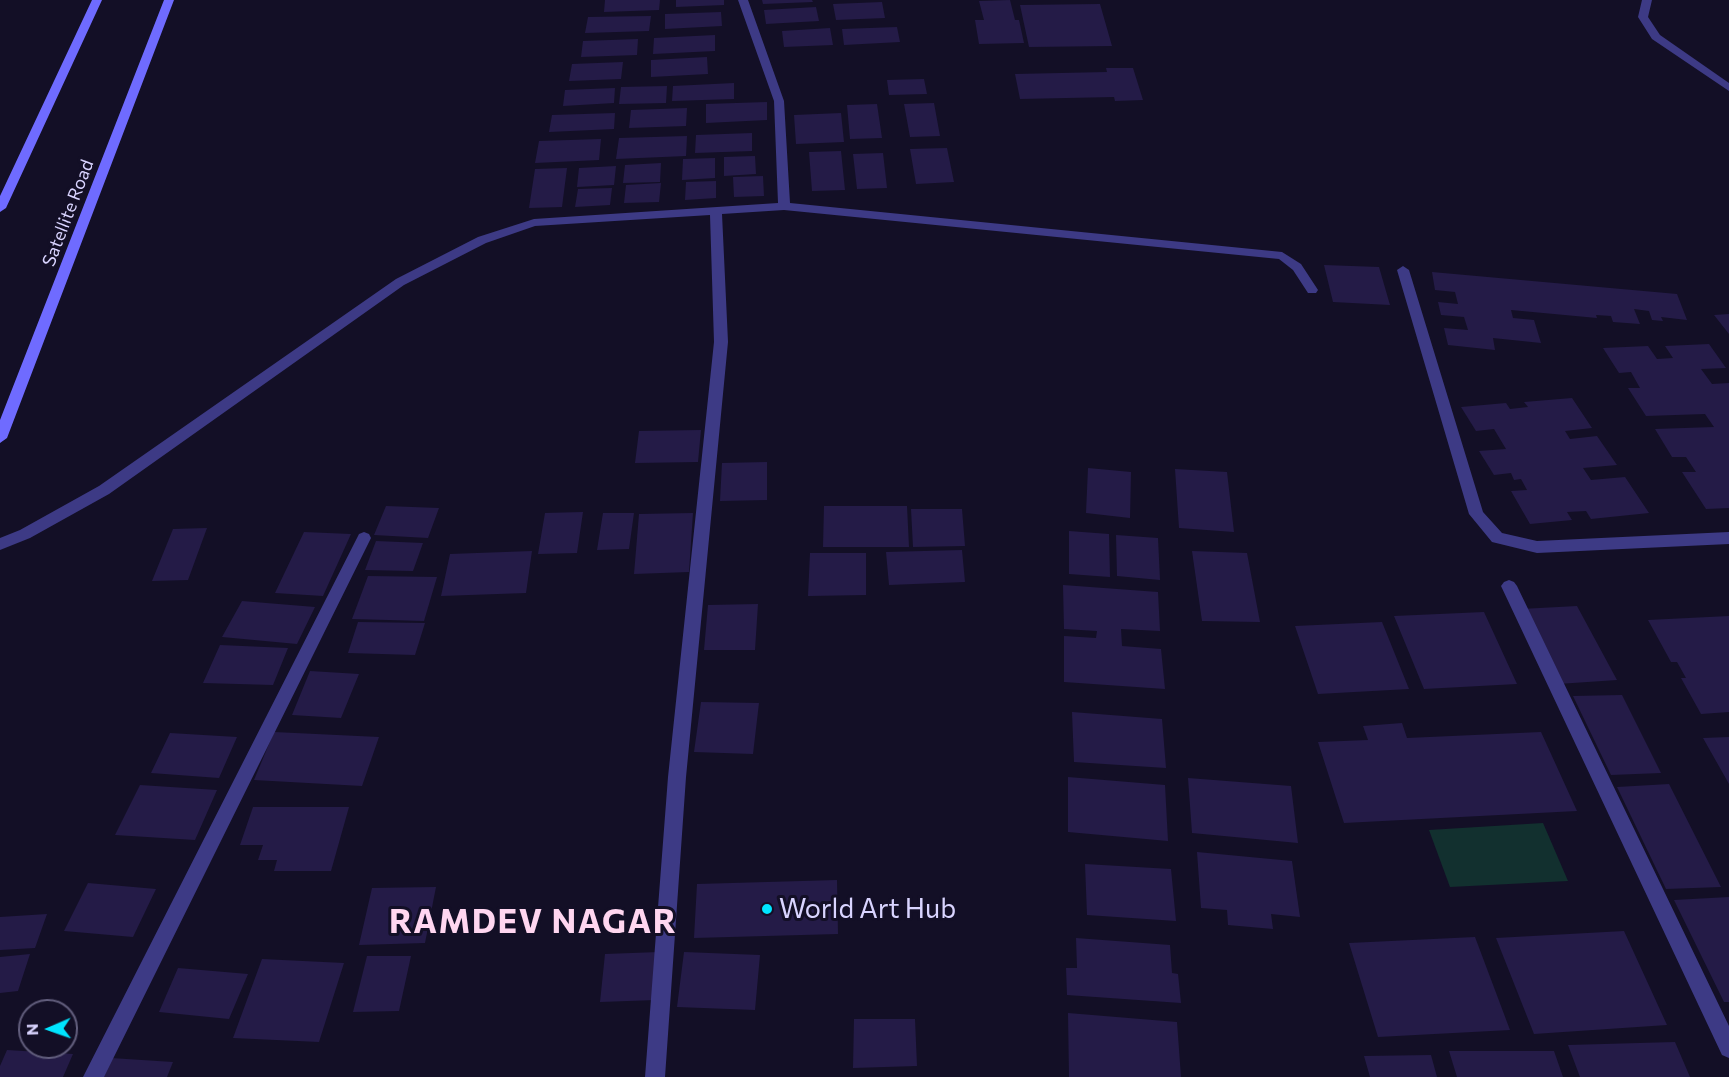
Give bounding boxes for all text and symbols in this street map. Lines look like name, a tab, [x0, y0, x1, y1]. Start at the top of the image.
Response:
street label: Satellite Road	[38, 157, 98, 269]
place label: World Art Hub	[779, 893, 956, 925]
district label: RAMDEV NAGAR	[389, 902, 677, 942]
marker: World Art Hub	[760, 902, 774, 916]
north arrow	[18, 999, 78, 1059]
text: N	[22, 1023, 41, 1036]

